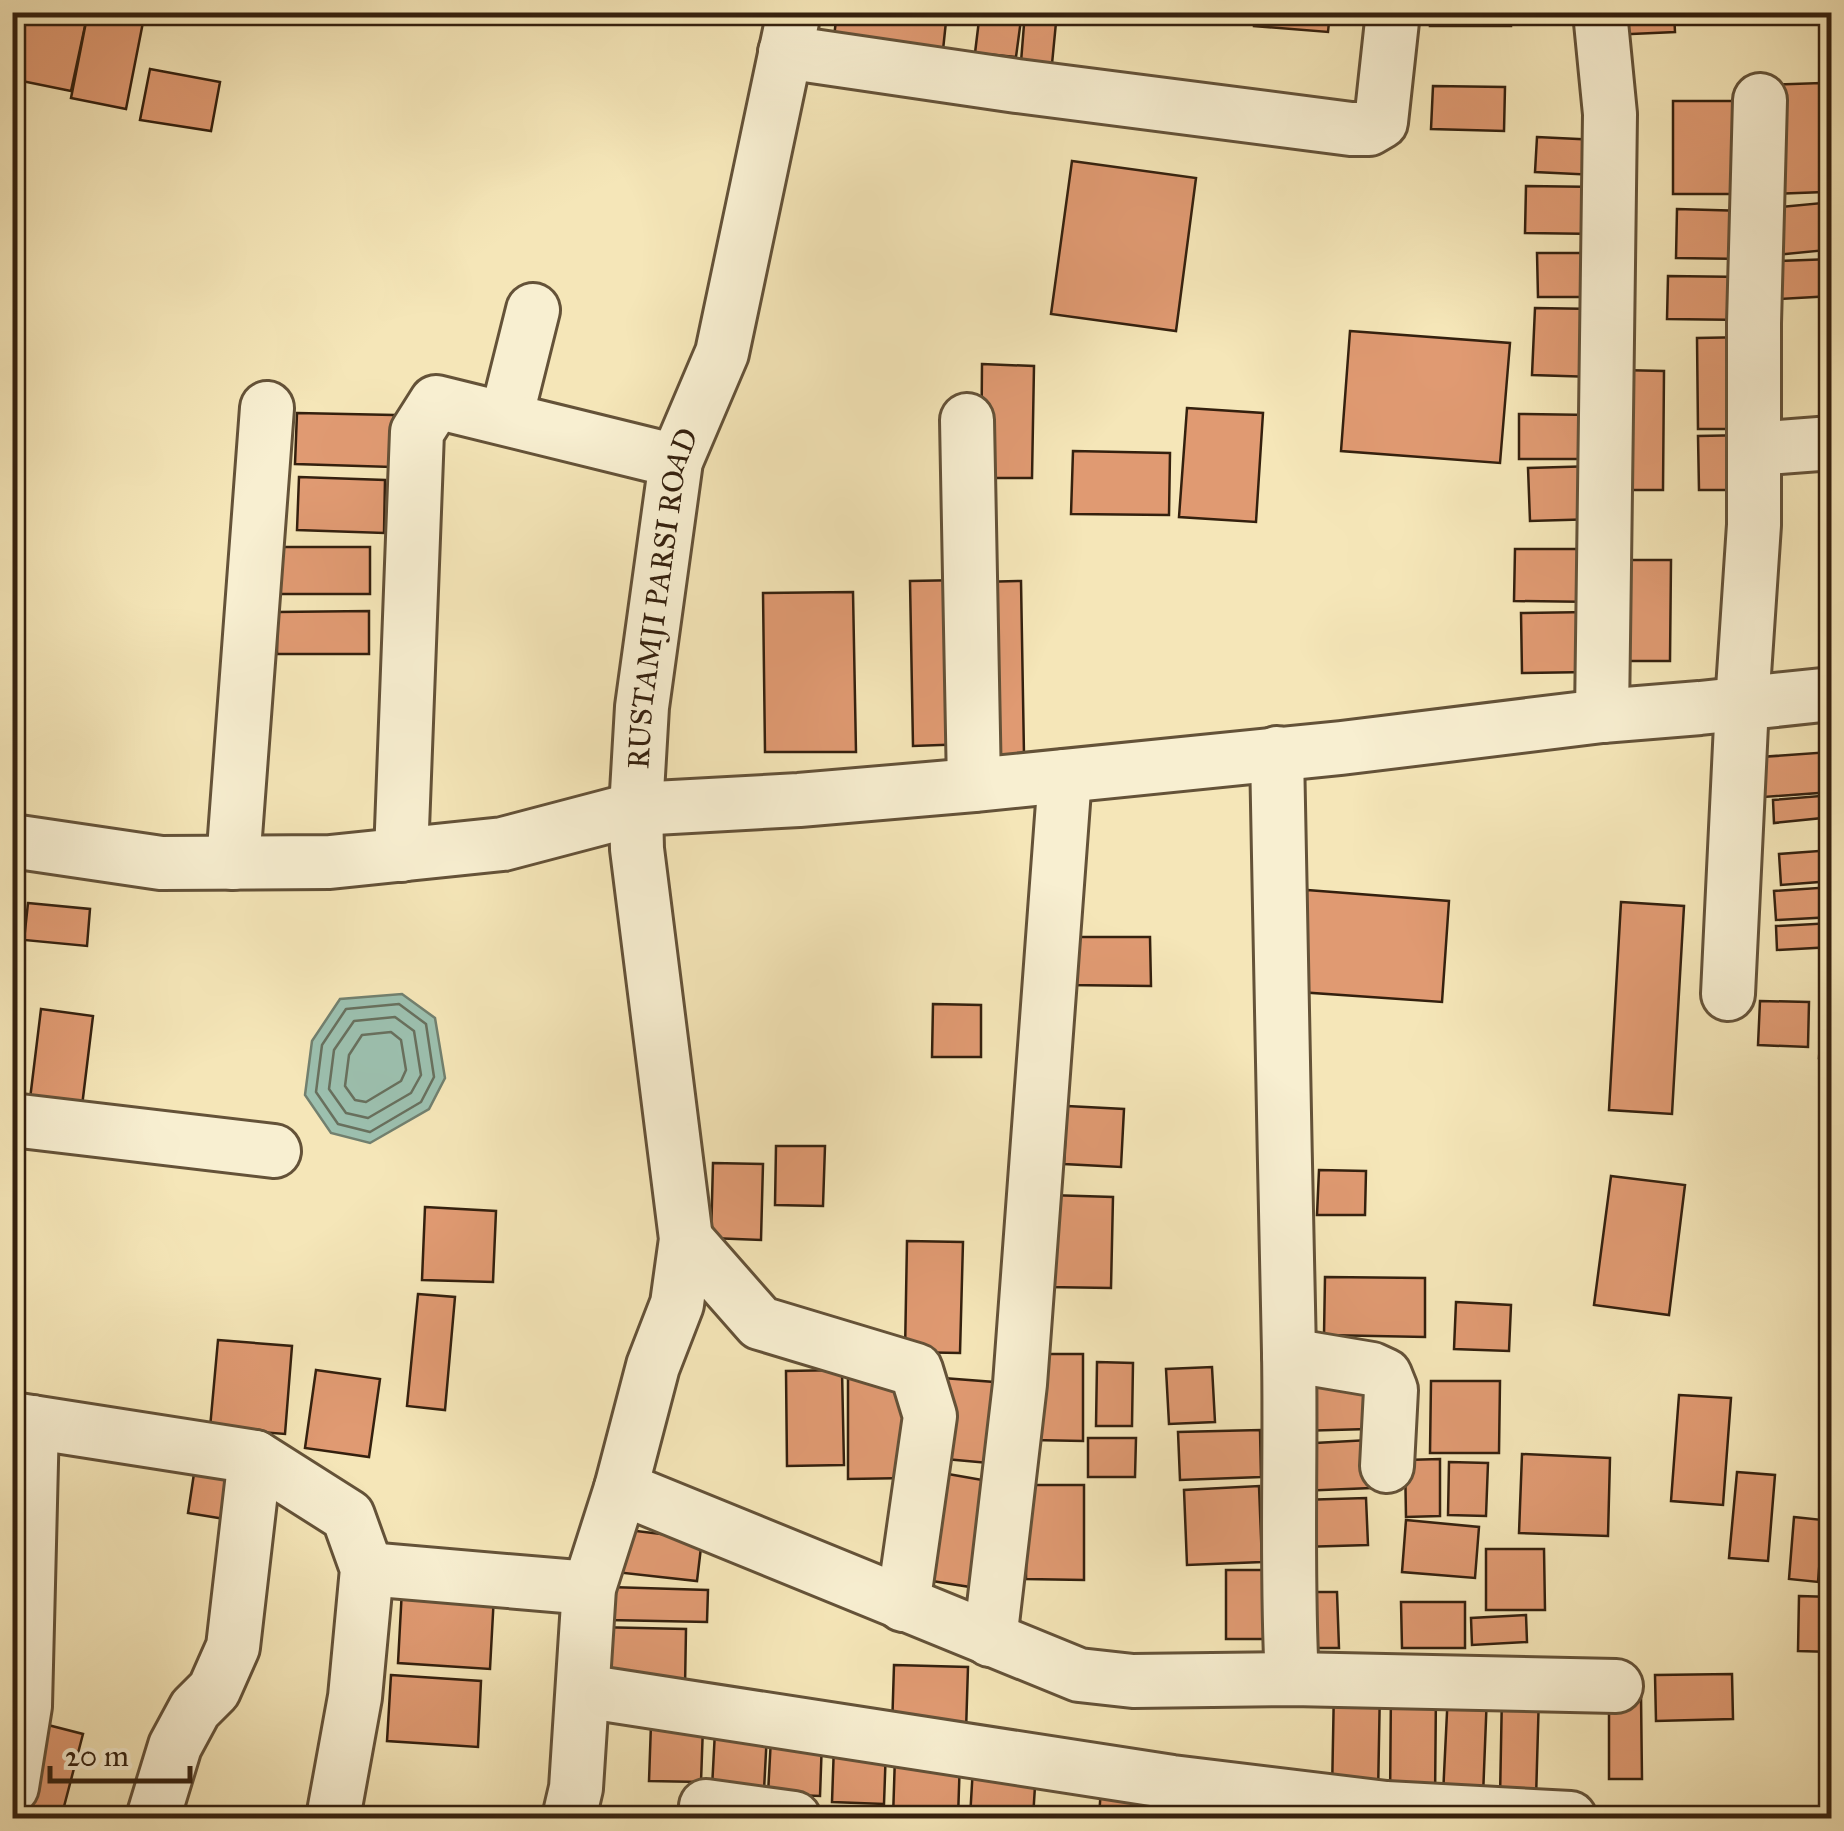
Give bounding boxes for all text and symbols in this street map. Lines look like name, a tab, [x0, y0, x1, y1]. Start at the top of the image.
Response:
street label: RUSTAMJI PARSI ROAD	[620, 422, 706, 770]
scale bar	[50, 1721, 190, 1783]
text: 20 m	[65, 1738, 129, 1774]

